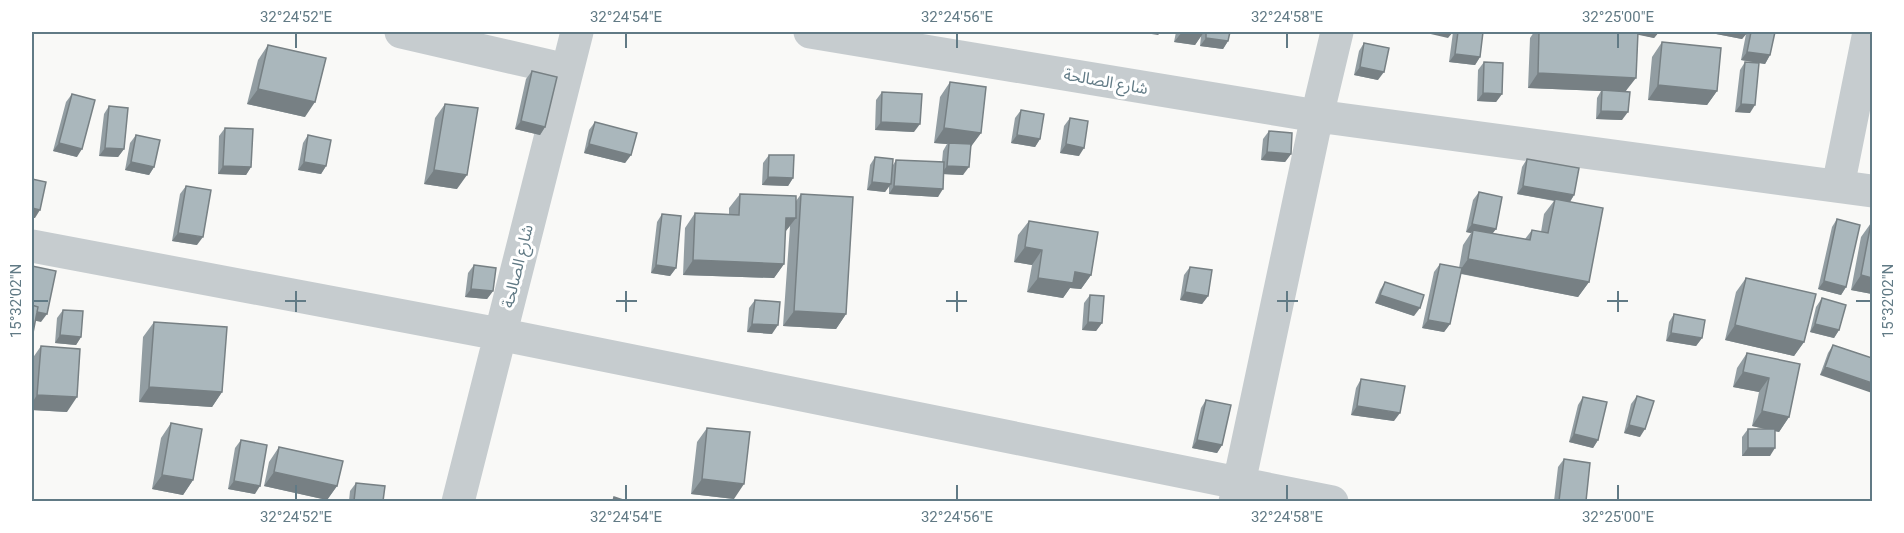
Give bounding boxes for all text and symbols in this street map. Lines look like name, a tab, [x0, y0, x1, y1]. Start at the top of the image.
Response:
text: 32°24'52"E	[260, 8, 333, 26]
text: 32°24'54"E	[590, 8, 663, 26]
text: 32°24'56"E	[921, 8, 994, 26]
text: 32°24'58"E	[1251, 8, 1324, 26]
text: 32°25'00"E	[1582, 8, 1655, 26]
street label: شارع الصالحة	[1062, 65, 1149, 101]
street label: شارع الصالحة	[498, 223, 540, 310]
text: 15°32'02"N	[7, 264, 25, 338]
text: 15°32'02"N	[1879, 264, 1897, 338]
text: 32°24'52"E	[260, 508, 333, 526]
text: 32°24'54"E	[590, 508, 663, 526]
text: 32°24'56"E	[921, 508, 994, 526]
text: 32°24'58"E	[1251, 508, 1324, 526]
text: 32°25'00"E	[1582, 508, 1655, 526]

